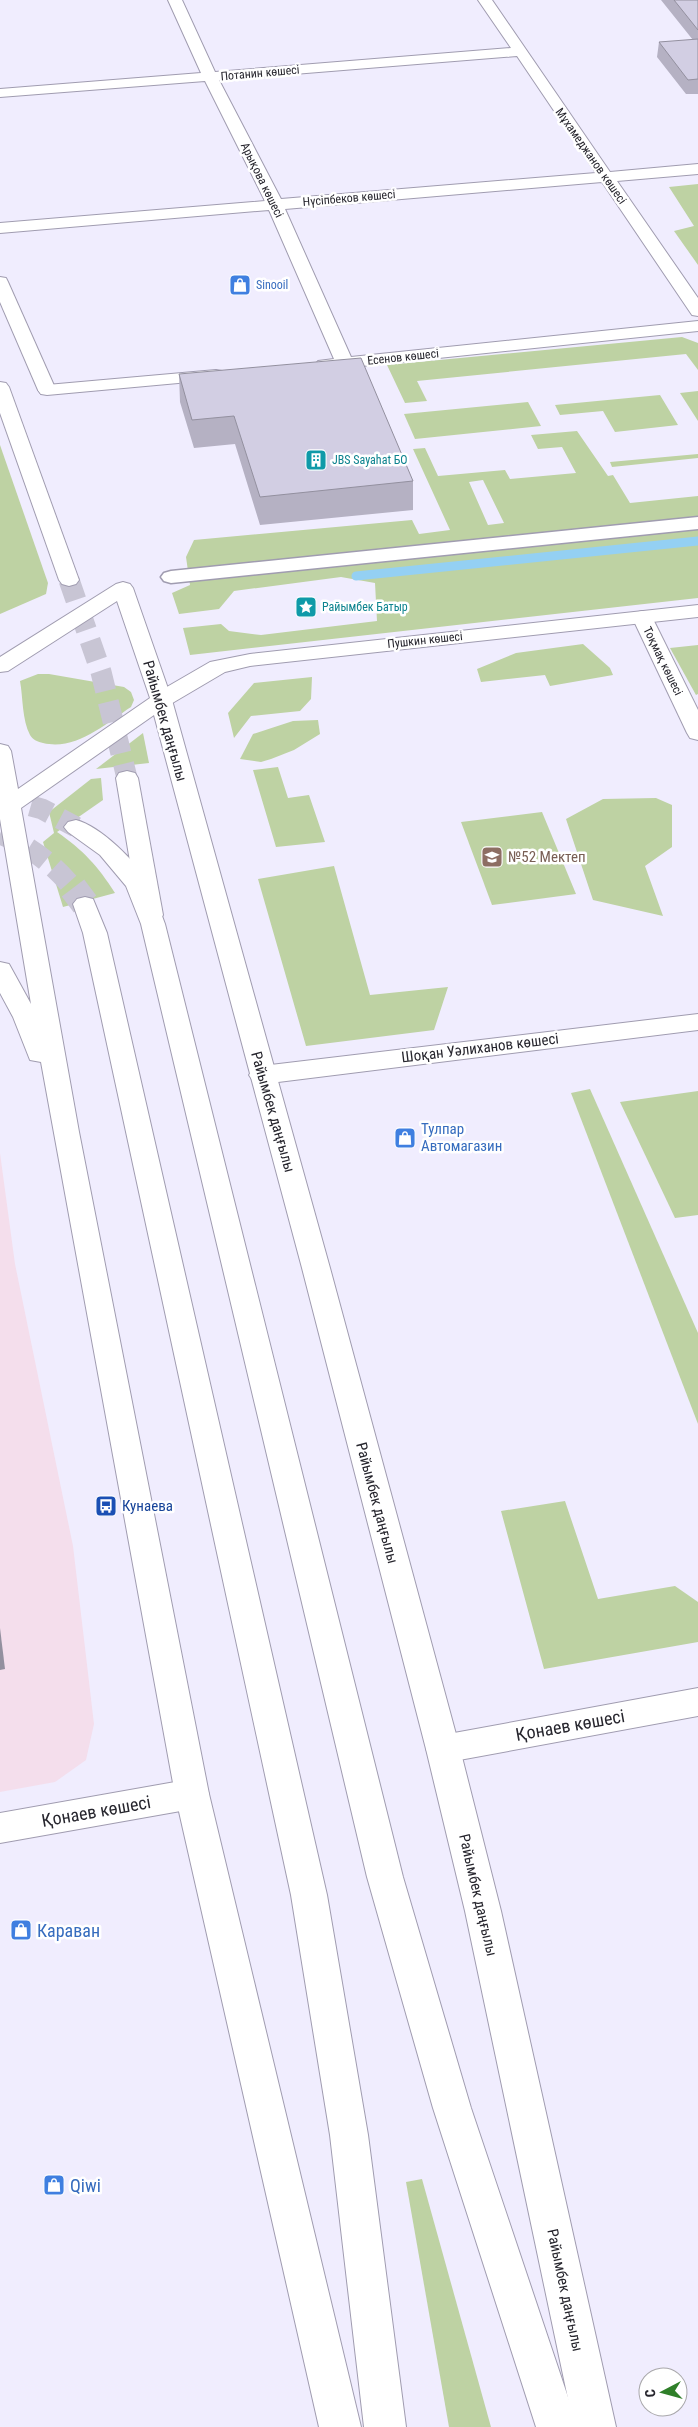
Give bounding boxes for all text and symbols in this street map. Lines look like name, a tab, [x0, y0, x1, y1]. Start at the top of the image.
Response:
street label: Потанин көшесі	[220, 63, 300, 83]
street label: Мұхамеджанов көшесі	[553, 105, 629, 207]
street label: Арықова көшесі	[238, 140, 286, 220]
street label: Нүсіпбеков көшесі	[302, 187, 396, 209]
shop icon: Sinooil	[228, 273, 252, 297]
place label: Sinooil	[256, 278, 288, 292]
street label: Есенов көшесі	[366, 346, 440, 368]
building icon: JBS Sayahat БО	[304, 448, 328, 472]
place label: JBS Sayahat БО	[332, 453, 408, 467]
place icon: Райымбек Батыр	[294, 595, 318, 619]
place label: Райымбек Батыр	[322, 600, 408, 614]
street label: Тоқмақ көшесі	[640, 624, 686, 698]
street label: Пушкин көшесі	[387, 629, 463, 651]
street label: Райымбек даңғылы	[139, 658, 191, 784]
school or university icon: №52 Мектеп	[480, 845, 504, 869]
place label: №52 Мектеп	[508, 848, 586, 866]
street label: Шоқан Уәлиханов көшесі	[400, 1029, 560, 1067]
street label: Райымбек даңғылы	[247, 1049, 299, 1175]
place label: Тулпар Автомагазин	[421, 1120, 502, 1155]
shop icon: Тулпар Автомагазин	[393, 1126, 417, 1150]
street label: Райымбек даңғылы	[352, 1440, 402, 1566]
bus stop icon: Кунаева	[94, 1494, 118, 1518]
place label: Кунаева	[122, 1497, 173, 1515]
street label: Қонаев көшесі	[514, 1705, 626, 1745]
street label: Қонаев көшесі	[40, 1791, 152, 1831]
street label: Райымбек даңғылы	[455, 1832, 501, 1958]
shop icon: Караван	[9, 1918, 33, 1942]
place label: Караван	[37, 1920, 100, 1941]
shop icon: Qiwi	[42, 2173, 66, 2197]
place label: Qiwi	[70, 2175, 101, 2196]
street label: Райымбек даңғылы	[543, 2227, 587, 2353]
north arrow	[638, 2367, 688, 2417]
text: С	[642, 2389, 658, 2398]

